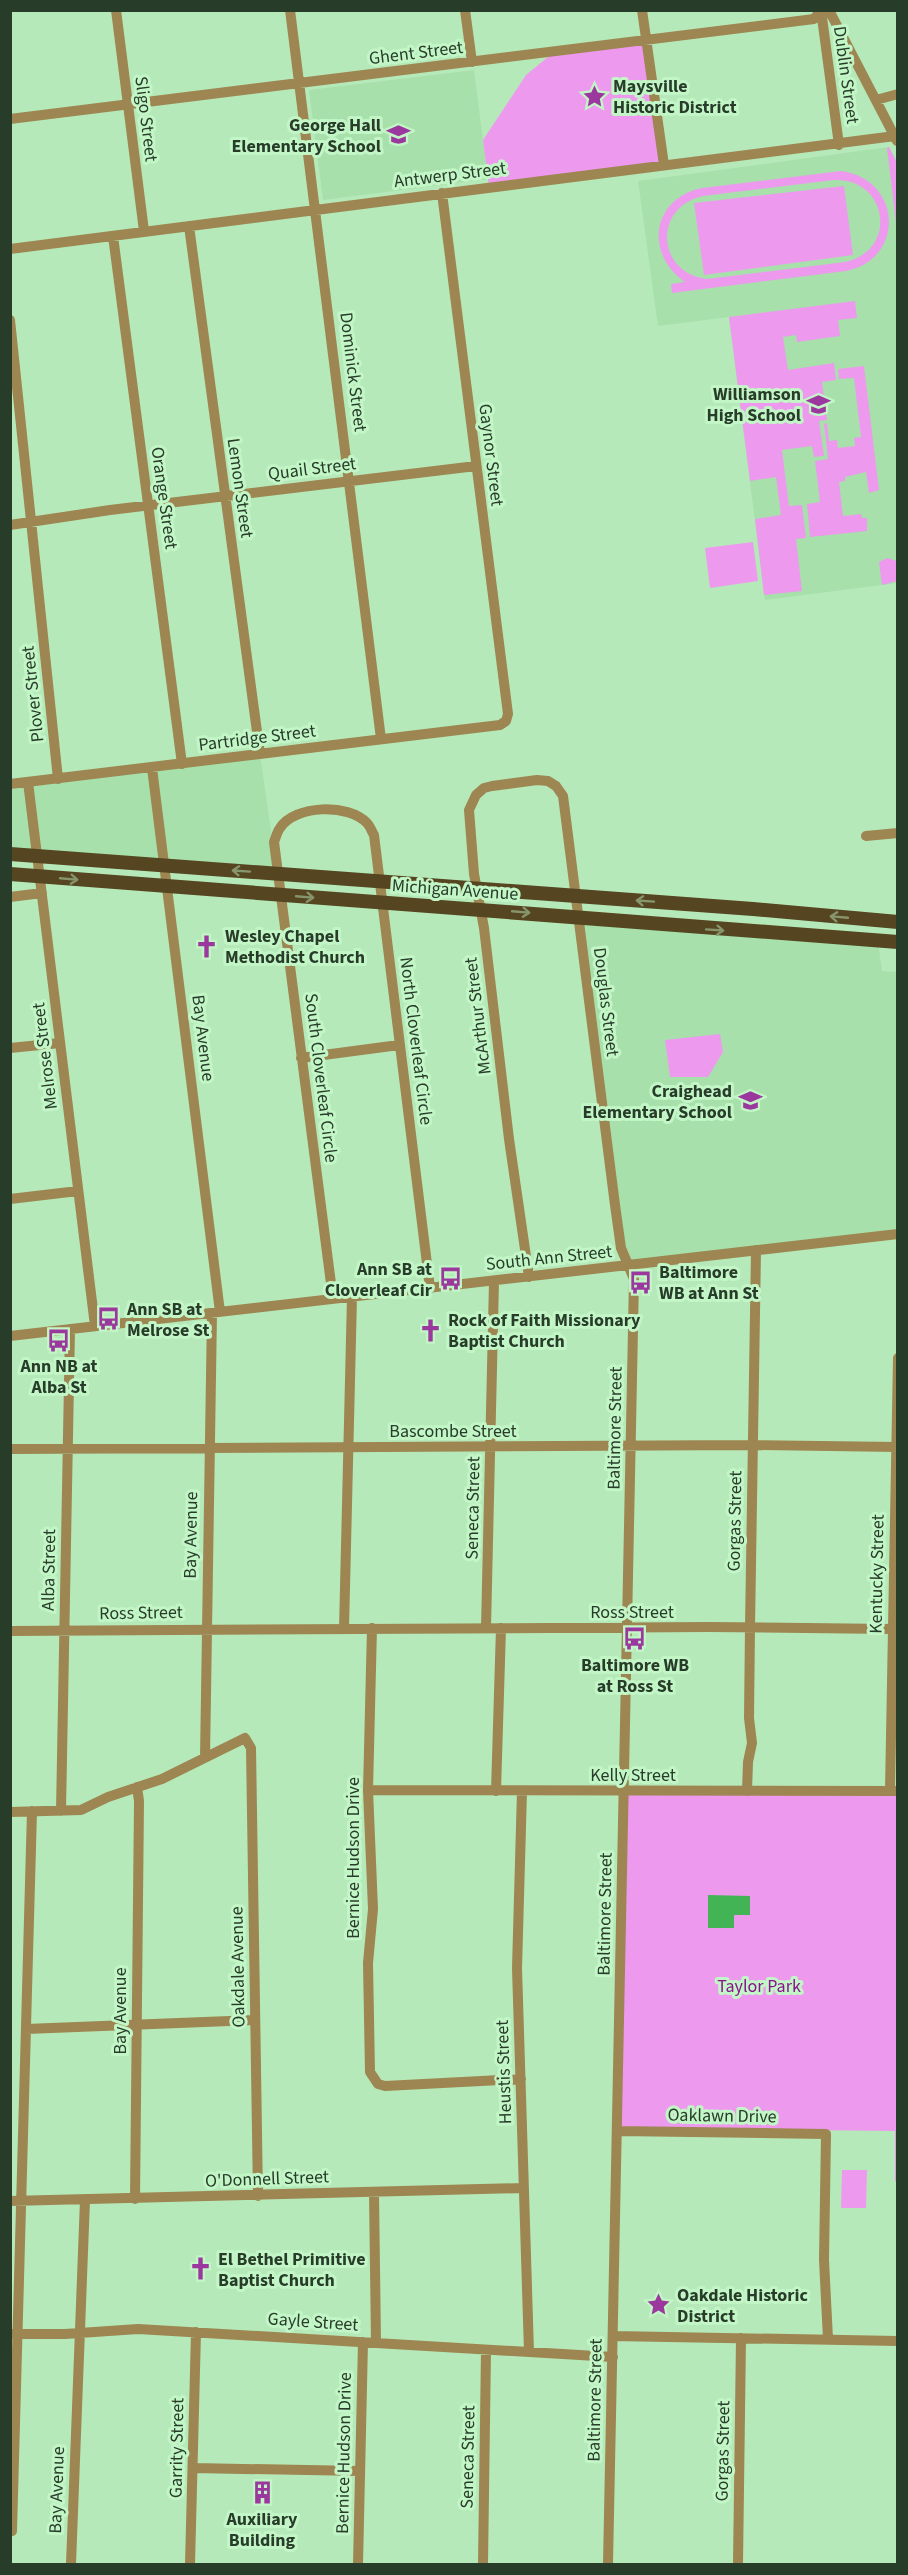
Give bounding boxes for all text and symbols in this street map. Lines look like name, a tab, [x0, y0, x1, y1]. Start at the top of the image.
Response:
street label: Dublin Street	[827, 25, 865, 125]
street label: Ghent Street	[368, 35, 464, 71]
place label: Maysville Historic District	[613, 74, 737, 120]
street label: Sligo Street	[128, 75, 164, 163]
place icon: Maysville Historic District	[582, 83, 608, 109]
place label: George Hall Elementary School	[231, 113, 381, 159]
school or university icon: George Hall Elementary School	[386, 122, 412, 148]
street label: Antwerp Street	[393, 156, 507, 194]
street label: Dominick Street	[333, 311, 373, 433]
place label: Williamson High School	[707, 382, 801, 428]
school or university icon: Williamson High School	[806, 391, 832, 417]
street label: Gaynor Street	[472, 402, 510, 508]
street label: Lemon Street	[221, 436, 259, 540]
street label: Orange Street	[144, 445, 184, 551]
street label: Quail Street	[267, 451, 357, 487]
street label: Plover Street	[16, 645, 50, 743]
street label: Partridge Street	[197, 718, 317, 758]
one-way arrow	[232, 865, 251, 876]
one-way arrow	[58, 873, 78, 884]
street label: Michigan Avenue	[391, 873, 519, 907]
one-way arrow	[295, 891, 315, 902]
one-way arrow	[635, 896, 655, 907]
one-way arrow	[510, 907, 530, 918]
one-way arrow	[830, 911, 850, 922]
place label: Wesley Chapel Methodist Church	[225, 924, 365, 970]
one-way arrow	[704, 924, 724, 935]
church icon: Wesley Chapel Methodist Church	[194, 933, 220, 959]
street label: Douglas Street	[587, 946, 625, 1058]
street label: North Cloverleaf Circle	[393, 956, 439, 1126]
street label: McArthur Street	[458, 956, 498, 1076]
street label: South Cloverleaf Circle	[298, 992, 344, 1164]
street label: Bay Avenue	[185, 993, 221, 1083]
street label: Melrose Street	[26, 1001, 64, 1111]
place label: Craighead Elementary School	[582, 1079, 732, 1125]
school or university icon: Craighead Elementary School	[737, 1088, 763, 1114]
street label: South Ann Street	[485, 1239, 613, 1277]
place label: Ann SB at Cloverleaf Cir	[325, 1257, 433, 1303]
place label: Baltimore WB at Ann St	[659, 1260, 759, 1306]
bus stop icon: Ann SB at Cloverleaf Cir	[437, 1266, 463, 1292]
bus stop icon: Baltimore WB at Ann St	[628, 1269, 654, 1295]
place label: Ann SB at Melrose St	[126, 1297, 209, 1343]
bus stop icon: Ann SB at Melrose St	[96, 1306, 122, 1332]
place label: Rock of Faith Missionary Baptist Church	[448, 1308, 641, 1354]
church icon: Rock of Faith Missionary Baptist Church	[417, 1317, 443, 1343]
bus stop icon: Ann NB at Alba St	[46, 1327, 72, 1353]
place label: Ann NB at Alba St	[19, 1354, 98, 1400]
street label: Baltimore Street	[601, 1366, 629, 1490]
street label: Bascombe Street	[389, 1419, 517, 1444]
street label: Seneca Street	[460, 1456, 486, 1560]
street label: Gorgas Street	[722, 1470, 748, 1572]
street label: Bay Avenue	[178, 1491, 204, 1579]
street label: Kentucky Street	[863, 1514, 891, 1634]
street label: Alba Street	[36, 1529, 62, 1611]
street label: Ross Street	[99, 1600, 183, 1626]
street label: Ross Street	[590, 1600, 674, 1625]
bus stop icon: Baltimore WB at Ross St	[622, 1626, 648, 1652]
place label: Baltimore WB at Ross St	[581, 1653, 689, 1699]
street label: Kelly Street	[590, 1763, 676, 1788]
street label: Bernice Hudson Drive	[341, 1777, 366, 1939]
street label: Baltimore Street	[591, 1852, 619, 1976]
street label: Oakdale Avenue	[224, 1906, 252, 2028]
street label: Bay Avenue	[108, 1967, 133, 2055]
park label: Taylor Park	[717, 1974, 801, 1999]
street label: Heustis Street	[490, 2019, 518, 2125]
street label: Oaklawn Drive	[667, 2103, 777, 2129]
street label: O'Donnell Street	[205, 2164, 329, 2194]
place label: El Bethel Primitive Baptist Church	[218, 2247, 366, 2293]
church icon: El Bethel Primitive Baptist Church	[187, 2256, 213, 2282]
place label: Oakdale Historic District	[677, 2283, 808, 2329]
place icon: Oakdale Historic District	[646, 2292, 672, 2318]
street label: Gayle Street	[267, 2306, 359, 2338]
street label: Baltimore Street	[581, 2338, 609, 2462]
street label: Bernice Hudson Drive	[330, 2372, 358, 2534]
street label: Garrity Street	[164, 2398, 190, 2498]
street label: Gorgas Street	[710, 2400, 736, 2502]
street label: Seneca Street	[455, 2405, 481, 2509]
street label: Bay Avenue	[43, 2446, 71, 2534]
building icon: Auxiliary Building	[249, 2480, 275, 2506]
place label: Auxiliary Building	[226, 2507, 298, 2553]

